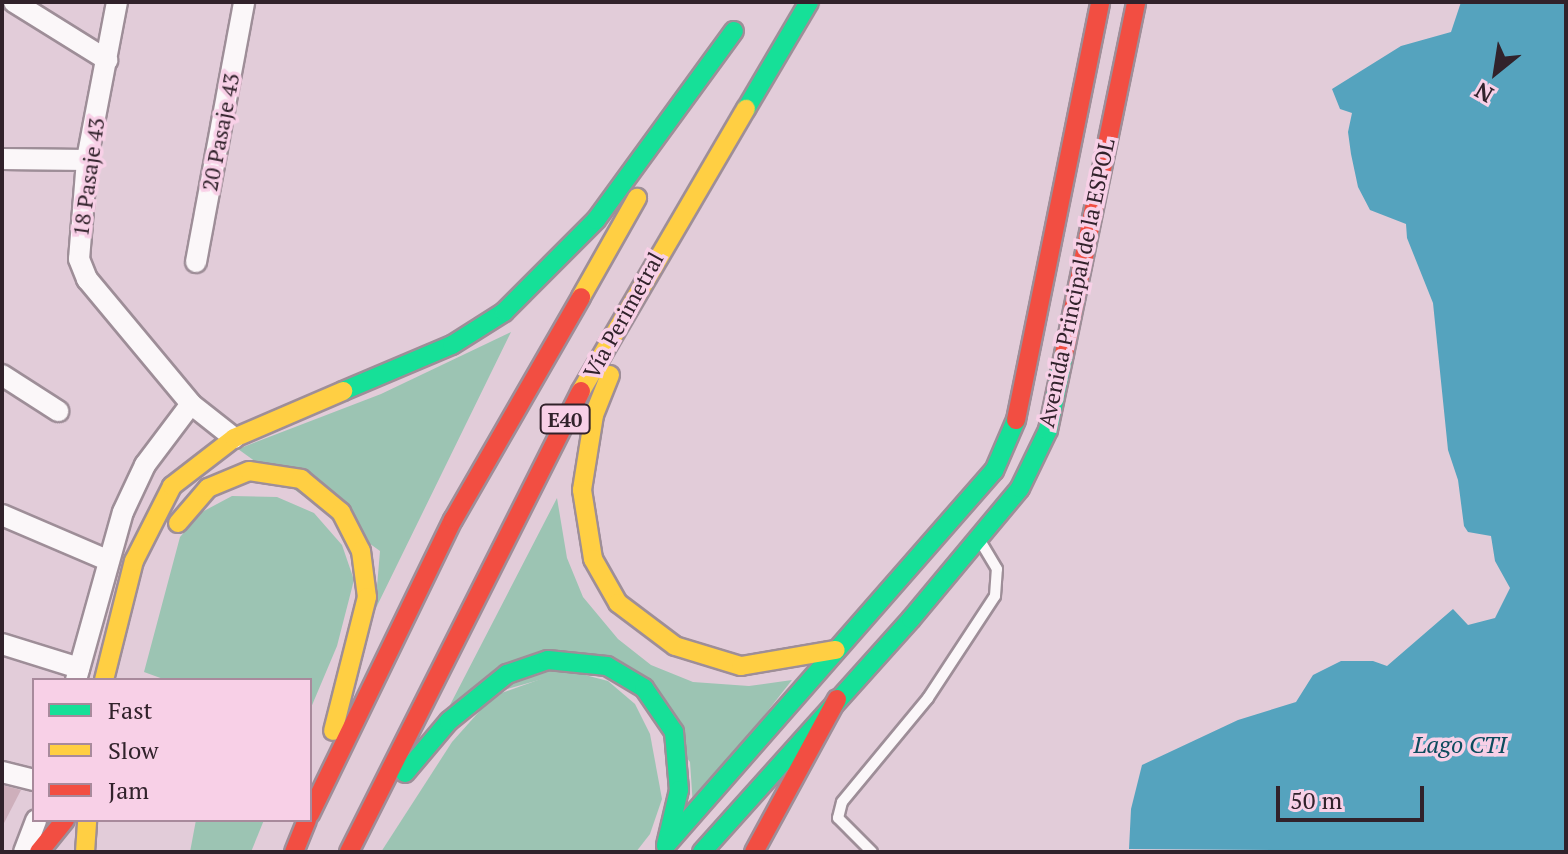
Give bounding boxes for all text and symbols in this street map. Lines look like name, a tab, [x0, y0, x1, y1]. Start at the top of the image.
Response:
north arrow	[1456, 32, 1536, 112]
street label: 20 Pasaje 43	[196, 71, 244, 193]
text: N	[1469, 76, 1498, 110]
street label: 18 Pasaje 43	[67, 116, 109, 238]
street label: Avenida Principal de la ESPOL	[1032, 136, 1120, 430]
street label: Vía Perimetral	[577, 247, 669, 383]
road number: E40	[539, 403, 591, 435]
legend	[32, 678, 312, 822]
text: Fast	[108, 694, 152, 726]
water label: Lago CTI	[1413, 731, 1507, 759]
text: Slow	[108, 734, 159, 766]
scale bar	[1280, 770, 1428, 820]
text: Jam	[108, 774, 149, 806]
text: 50 m	[1290, 784, 1342, 816]

